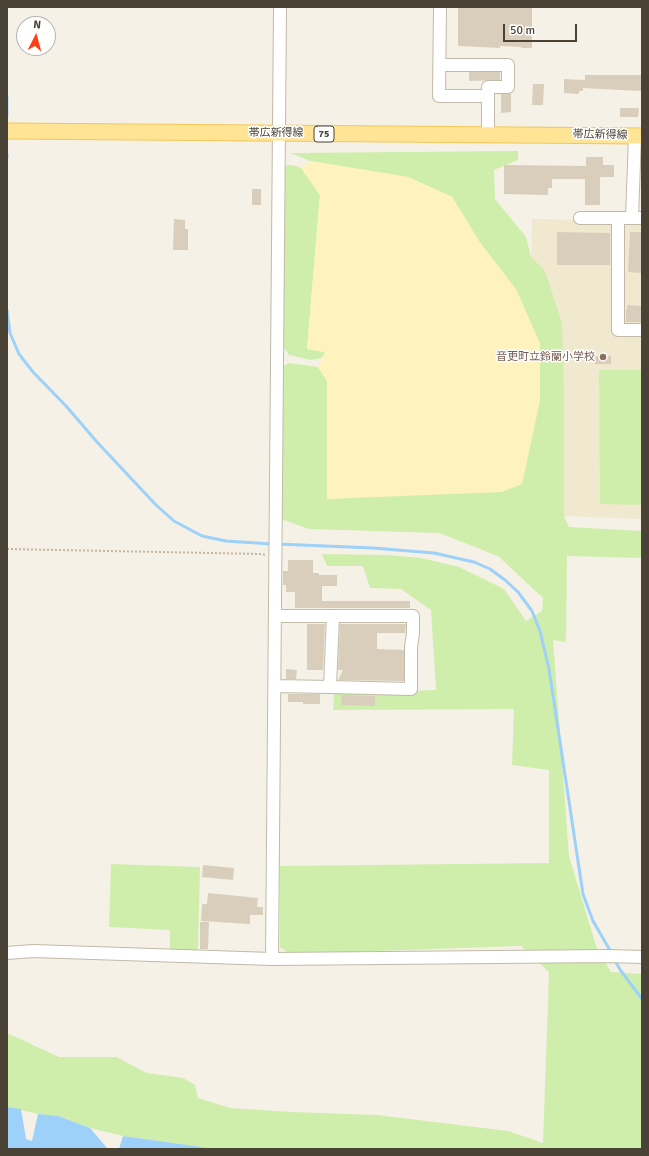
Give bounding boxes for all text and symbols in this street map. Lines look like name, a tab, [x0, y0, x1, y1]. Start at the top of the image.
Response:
north arrow	[16, 16, 56, 56]
scale bar	[505, 16, 579, 42]
text: N	[33, 18, 42, 31]
text: 50 m	[510, 23, 535, 38]
street label: 帯広新得線	[249, 126, 303, 140]
road number: 75	[314, 126, 334, 142]
street label: 帯広新得線	[572, 128, 628, 142]
place label: 音更町立鈴蘭小学校	[496, 350, 595, 364]
marker: 音更町立鈴蘭小学校	[598, 352, 608, 362]

